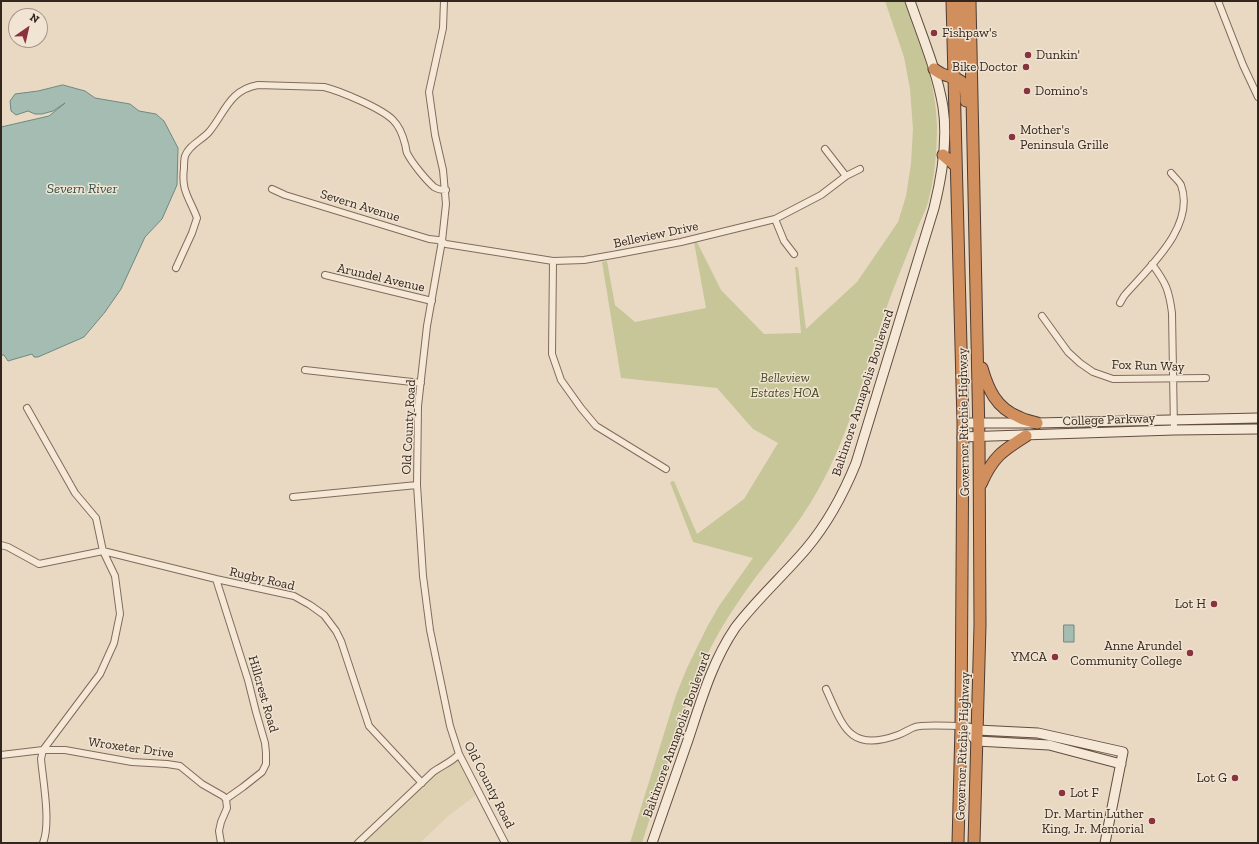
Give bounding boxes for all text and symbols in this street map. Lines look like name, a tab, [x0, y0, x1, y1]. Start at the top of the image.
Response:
north arrow	[8, 8, 48, 48]
text: N	[27, 11, 42, 26]
place label: Fishpaw's	[942, 25, 997, 41]
marker: Fishpaw's	[929, 28, 939, 38]
place label: Dunkin'	[1036, 47, 1080, 63]
marker: Dunkin'	[1023, 50, 1033, 60]
place label: Bike Doctor	[952, 59, 1018, 75]
marker: Bike Doctor	[1021, 62, 1031, 72]
place label: Domino's	[1035, 83, 1088, 99]
marker: Domino's	[1022, 86, 1032, 96]
place label: Mother's Peninsula Grille	[1020, 122, 1109, 153]
marker: Mother's Peninsula Grille	[1007, 132, 1017, 142]
water label: Severn River	[47, 181, 117, 197]
street label: Severn Avenue	[318, 187, 402, 225]
street label: Belleview Drive	[612, 218, 700, 252]
street label: Arundel Avenue	[336, 260, 426, 296]
street label: Baltimore Annapolis Boulevard	[829, 308, 897, 478]
street label: Governor Ritchie Highway	[955, 348, 973, 496]
street label: Fox Run Way	[1111, 357, 1185, 375]
park label: Belleview Estates HOA	[751, 370, 819, 401]
street label: Old County Road	[399, 379, 419, 475]
street label: College Parkway	[1062, 411, 1156, 429]
street label: Rugby Road	[228, 564, 296, 594]
place label: Lot H	[1175, 596, 1206, 612]
marker: Lot H	[1209, 599, 1219, 609]
place label: Anne Arundel Community College	[1070, 638, 1182, 669]
marker: Anne Arundel Community College	[1185, 648, 1195, 658]
place label: YMCA	[1011, 649, 1047, 665]
street label: Baltimore Annapolis Boulevard	[640, 650, 714, 820]
marker: YMCA	[1050, 652, 1060, 662]
street label: Hillcrest Road	[245, 654, 281, 734]
street label: Governor Ritchie Highway	[953, 671, 973, 821]
street label: Wroxeter Drive	[87, 734, 175, 762]
street label: Old County Road	[460, 739, 518, 831]
place label: Lot G	[1196, 770, 1227, 786]
marker: Lot G	[1230, 773, 1240, 783]
place label: Lot F	[1070, 785, 1099, 801]
marker: Lot F	[1057, 788, 1067, 798]
place label: Dr. Martin Luther King, Jr. Memorial	[1042, 806, 1144, 837]
marker: Dr. Martin Luther King, Jr. Memorial	[1147, 816, 1157, 826]

